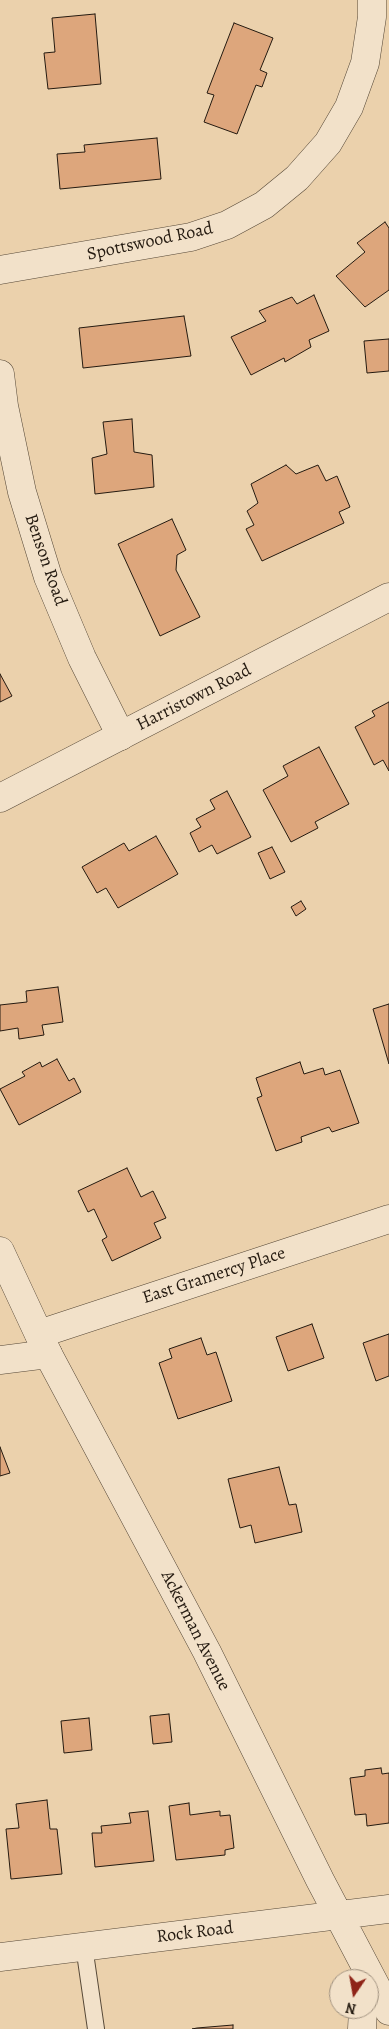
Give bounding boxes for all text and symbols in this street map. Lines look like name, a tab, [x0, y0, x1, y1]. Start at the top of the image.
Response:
street label: Spottswood Road	[85, 218, 215, 266]
street label: Benson Road	[19, 511, 71, 609]
street label: Harristown Road	[133, 660, 255, 736]
street label: East Gramercy Place	[140, 1243, 288, 1309]
street label: Ackerman Avenue	[155, 1567, 235, 1695]
street label: Rock Road	[155, 1918, 235, 1948]
north arrow	[329, 1969, 379, 2019]
text: N	[344, 1998, 358, 2019]

